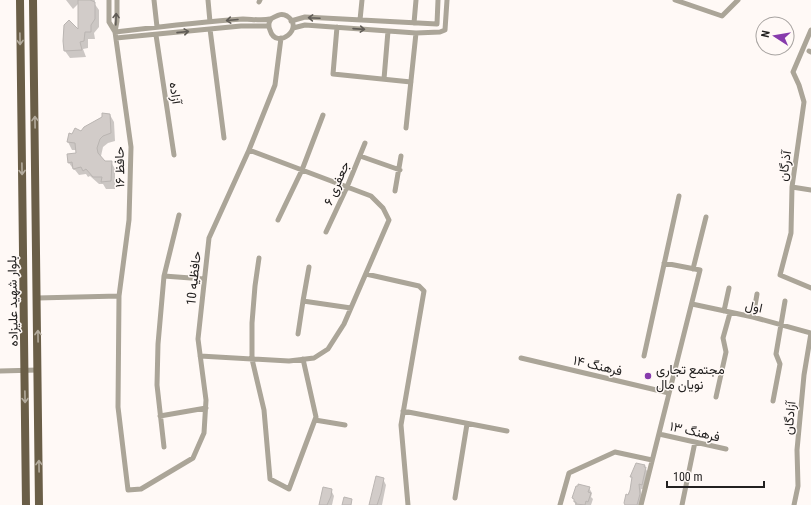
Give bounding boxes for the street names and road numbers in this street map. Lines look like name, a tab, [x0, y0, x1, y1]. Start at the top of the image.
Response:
street label: آزاده	[166, 81, 185, 106]
street label: حافظ ۱۶	[112, 146, 127, 188]
street label: آذرگان	[775, 149, 795, 182]
street label: جعفری ۶	[321, 159, 353, 208]
street label: حافظیه 10	[183, 250, 204, 306]
street label: بلوار شهید علیزاده	[4, 255, 22, 347]
street label: اول	[744, 297, 764, 317]
street label: فرهنگ ۱۴	[572, 353, 624, 379]
street label: آزادگان	[781, 400, 800, 436]
street label: فرهنگ ۱۳	[668, 418, 721, 446]

